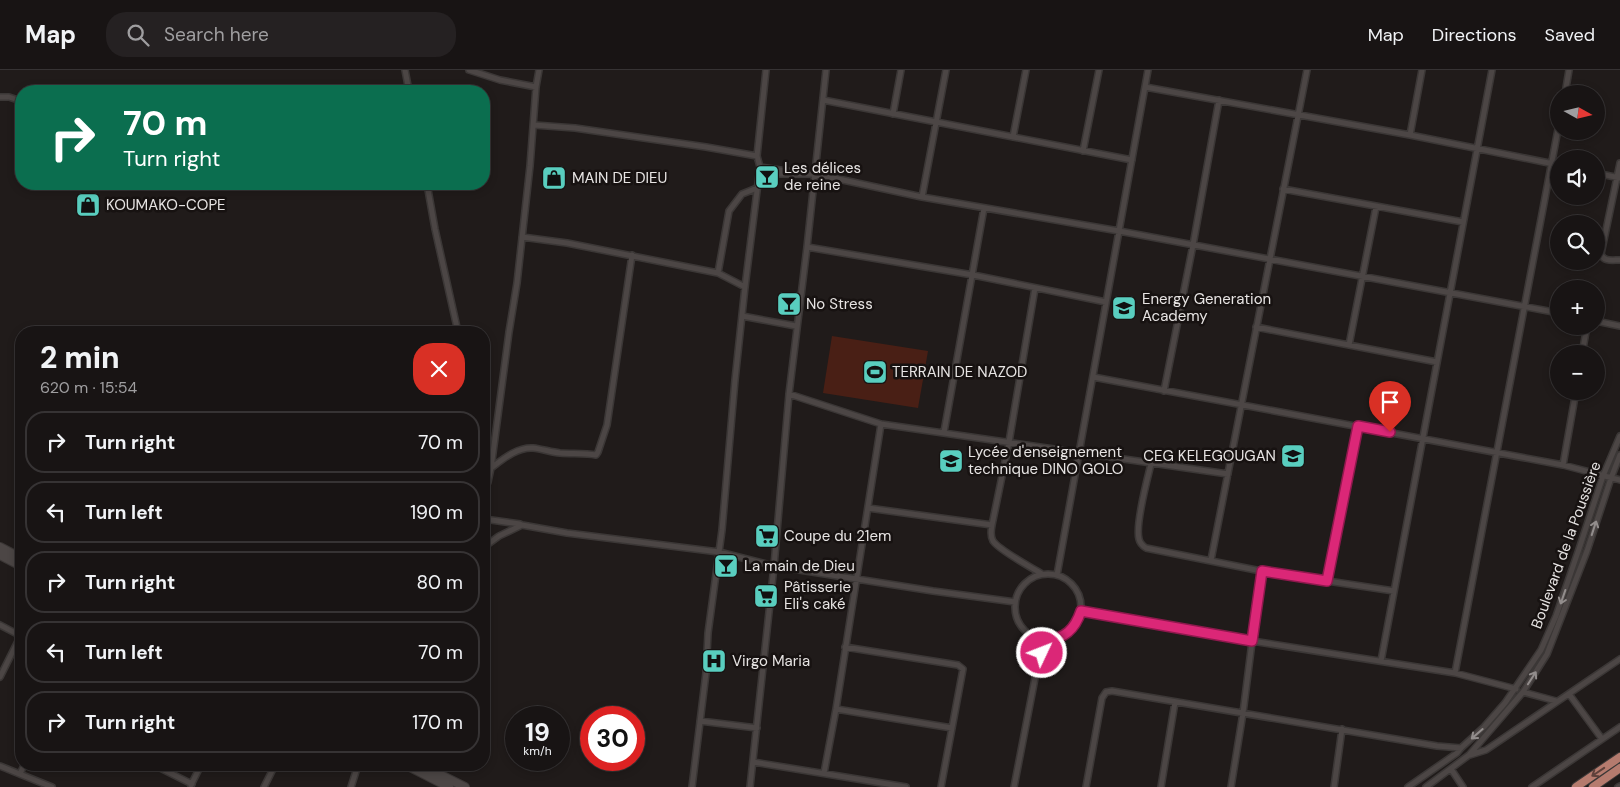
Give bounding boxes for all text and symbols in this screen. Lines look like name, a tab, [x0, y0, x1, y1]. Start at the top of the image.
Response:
search box	[106, 12, 456, 57]
text: Map	[25, 19, 76, 50]
icon: search	[124, 21, 152, 49]
text: Search here	[164, 22, 269, 47]
text: Map	[1368, 23, 1404, 47]
text: Directions	[1432, 23, 1517, 47]
text: Saved	[1545, 23, 1595, 47]
north arrow	[1550, 85, 1605, 140]
map controls	[1550, 85, 1605, 400]
text: 70 m	[123, 100, 207, 146]
icon: right	[40, 105, 105, 170]
text: Turn right	[123, 144, 220, 173]
button: sound	[1550, 150, 1605, 205]
place label: Les délices de reine	[784, 158, 861, 195]
bar icon: Les délices de reine	[754, 164, 780, 190]
shop icon: MAIN DE DIEU	[541, 165, 567, 191]
place label: MAIN DE DIEU	[572, 168, 667, 188]
shop icon: KOUMAKO-COPE	[75, 192, 101, 218]
place label: KOUMAKO-COPE	[106, 195, 226, 215]
button: search	[1550, 215, 1605, 270]
button: +	[1550, 280, 1605, 335]
place label: Energy Generation Academy	[1142, 289, 1271, 326]
bar icon: No Stress	[776, 291, 802, 317]
place label: No Stress	[806, 294, 873, 314]
school or university icon: Energy Generation Academy	[1111, 295, 1137, 321]
text: 2 min	[40, 338, 120, 377]
button: close	[413, 343, 465, 395]
button: −	[1550, 345, 1605, 400]
sports icon: TERRAIN DE NAZOD	[862, 359, 888, 385]
place label: TERRAIN DE NAZOD	[892, 362, 1027, 382]
text: 620 m · 15:54	[40, 377, 137, 398]
pin	[1369, 381, 1411, 432]
icon: arrive	[1376, 388, 1404, 416]
icon: right	[42, 428, 70, 456]
text: Turn right	[85, 430, 175, 455]
text: 70 m	[418, 430, 463, 455]
place label: Lycée d'enseignement technique DINO GOLO	[968, 442, 1123, 479]
school or university icon: CEG KELEGOUGAN	[1280, 443, 1306, 469]
place label: CEG KELEGOUGAN	[1143, 446, 1276, 466]
school or university icon: Lycée d'enseignement technique DINO GOLO	[938, 448, 964, 474]
street label: Boulevard de la Poussière	[1526, 459, 1606, 631]
icon: left	[42, 498, 70, 526]
text: Turn left	[85, 500, 163, 525]
text: 190 m	[410, 500, 463, 525]
one-way arrow	[1590, 521, 1600, 537]
supermarket icon: Coupe du 21em	[754, 523, 780, 549]
place label: Coupe du 21em	[784, 526, 891, 546]
bar icon: La main de Dieu	[713, 553, 739, 579]
place label: La main de Dieu	[744, 556, 855, 576]
icon: right	[42, 568, 70, 596]
text: Turn right	[85, 570, 175, 595]
text: 80 m	[416, 570, 463, 595]
place label: Pâtisserie Eli's caké	[784, 577, 851, 614]
supermarket icon: Pâtisserie Eli's caké	[753, 583, 779, 609]
one-way arrow	[1557, 589, 1567, 605]
position arrow	[1015, 626, 1067, 678]
icon: left	[42, 638, 70, 666]
text: Turn left	[85, 640, 163, 665]
text: 70 m	[418, 640, 463, 665]
hospital icon: Virgo Maria	[701, 648, 727, 674]
place label: Virgo Maria	[732, 651, 810, 671]
one-way arrow	[1527, 671, 1537, 685]
speed limit sign: 30	[580, 706, 645, 771]
icon: right	[42, 708, 70, 736]
text: Turn right	[85, 710, 175, 735]
text: 170 m	[412, 710, 463, 735]
text: 19	[525, 716, 550, 749]
one-way arrow	[1471, 728, 1484, 739]
text: km/h	[523, 743, 552, 759]
one-way arrow	[1591, 767, 1605, 777]

